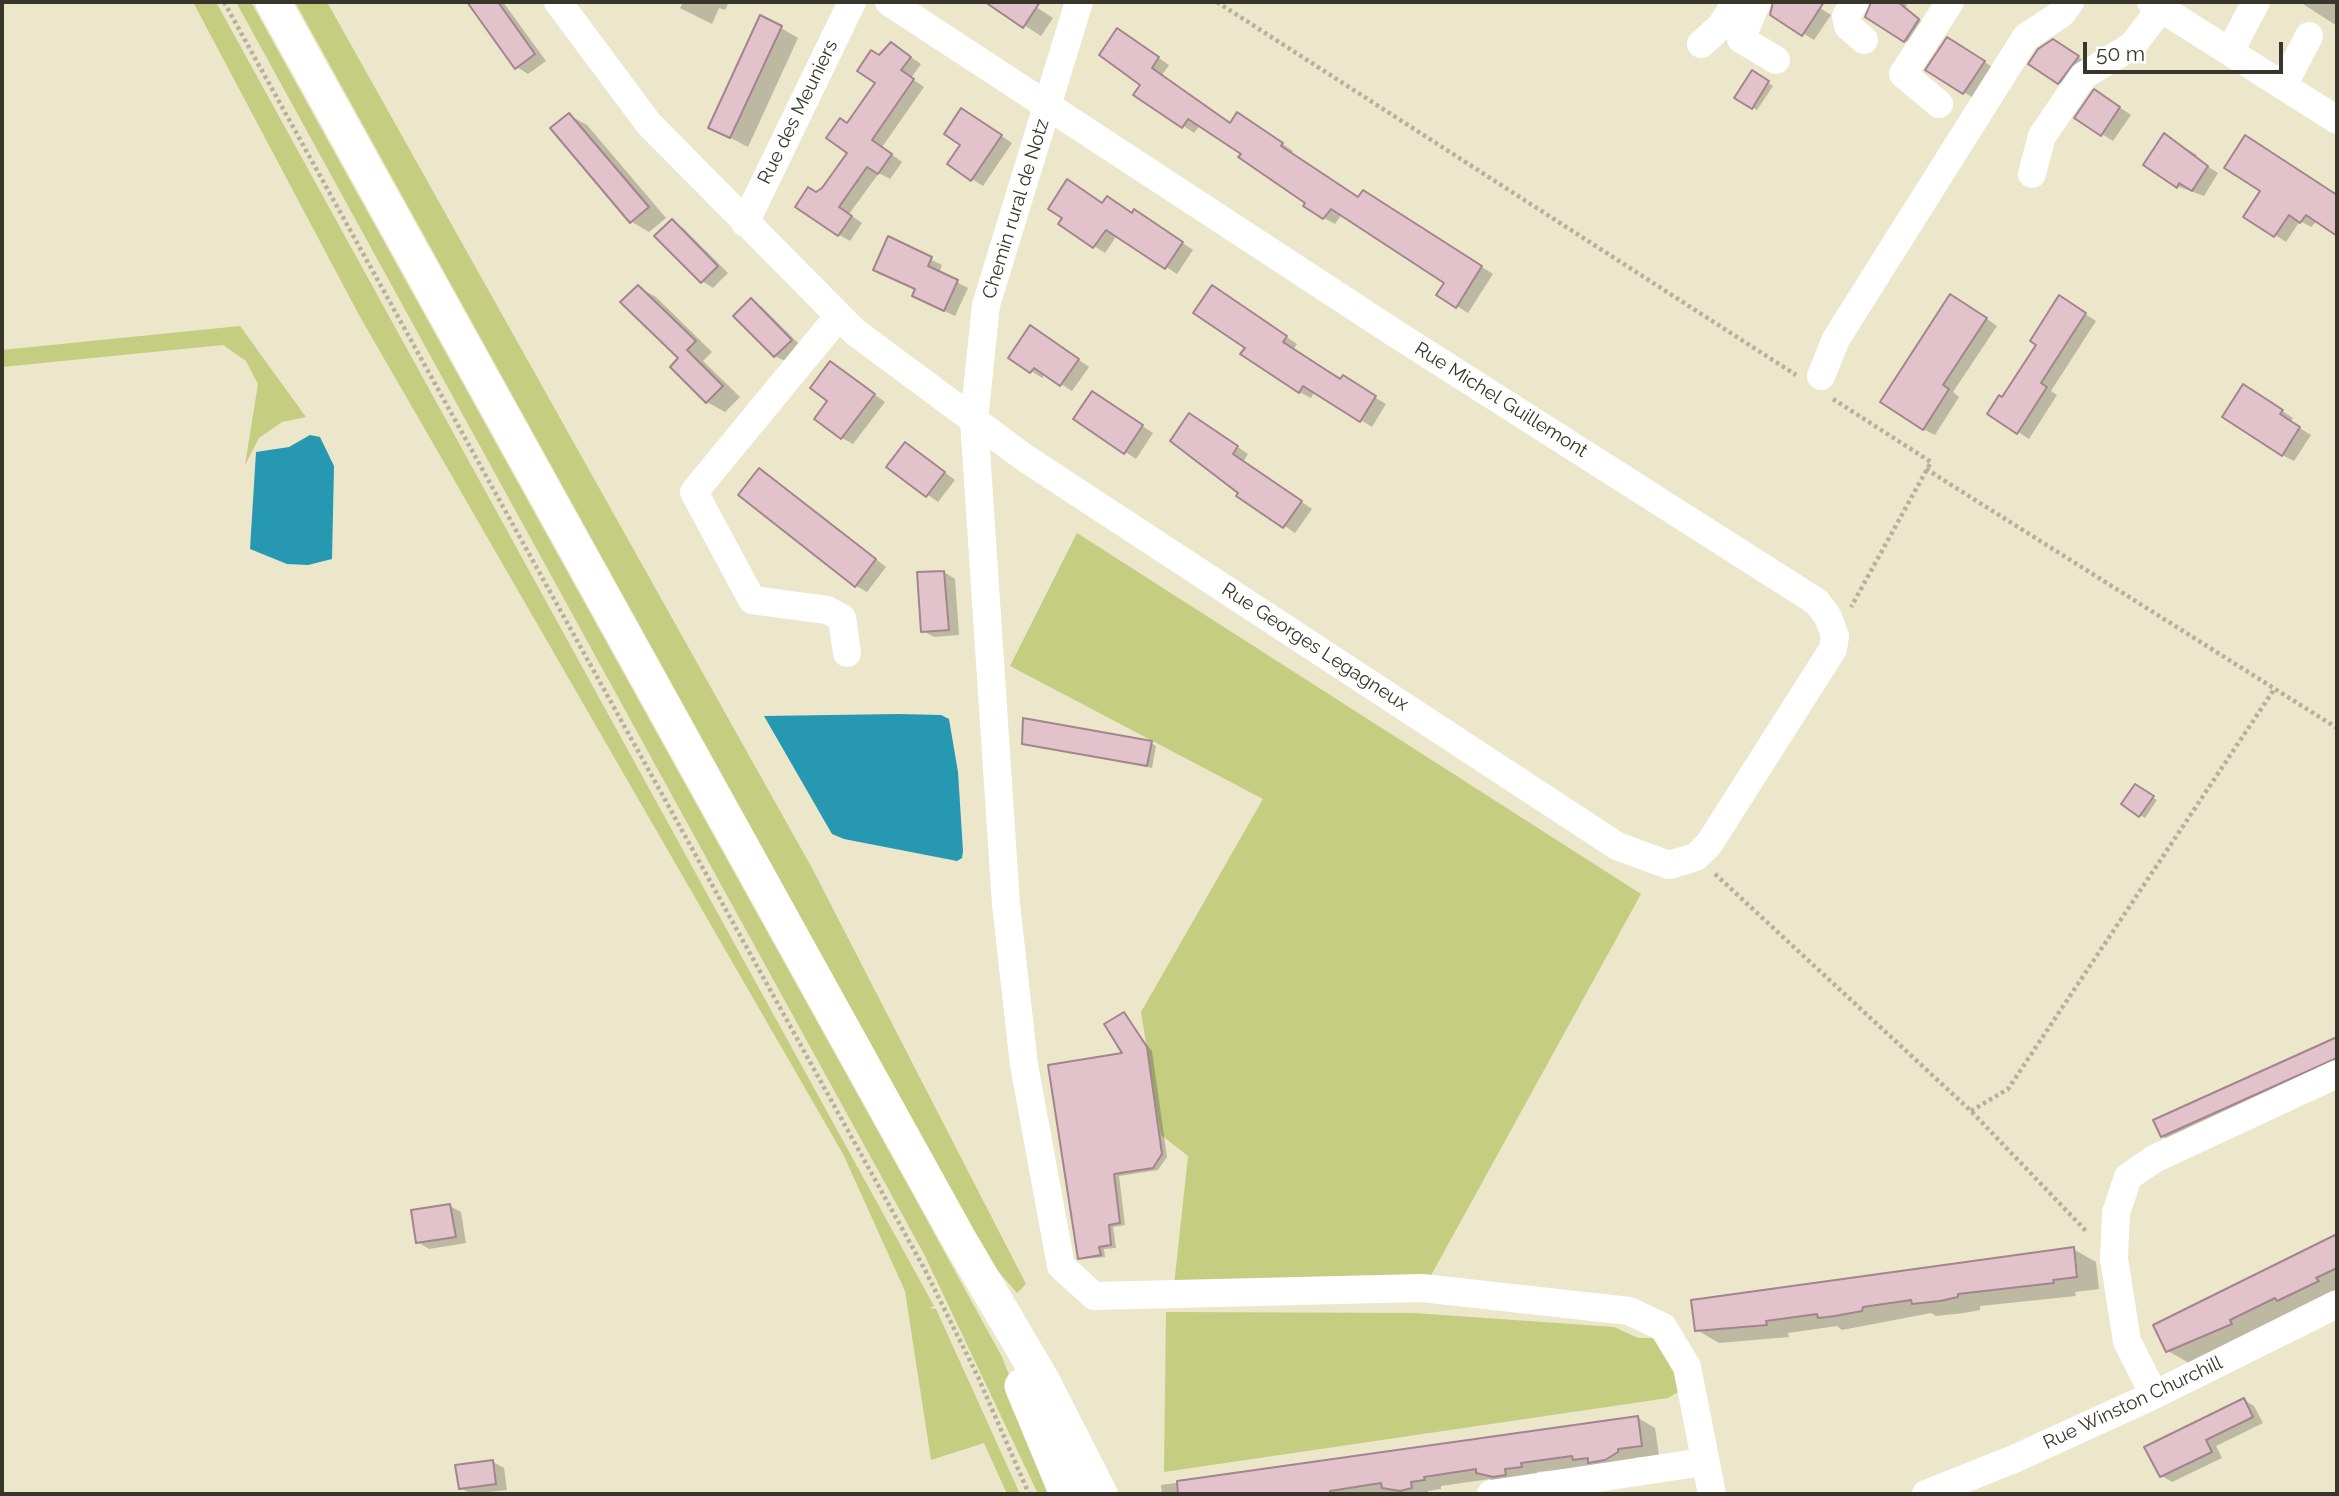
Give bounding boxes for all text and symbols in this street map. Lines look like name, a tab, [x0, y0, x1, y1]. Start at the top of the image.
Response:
scale bar	[2087, 28, 2286, 72]
street label: Rue des Meuniers	[753, 36, 843, 188]
text: 50 m	[2096, 41, 2145, 66]
street label: Chemin rural de Notz	[978, 116, 1054, 302]
street label: Rue Michel Guillemont	[1410, 337, 1592, 463]
street label: Rue Georges Legagneux	[1217, 578, 1413, 716]
street label: Rue Winston Churchill	[2040, 1351, 2226, 1455]

